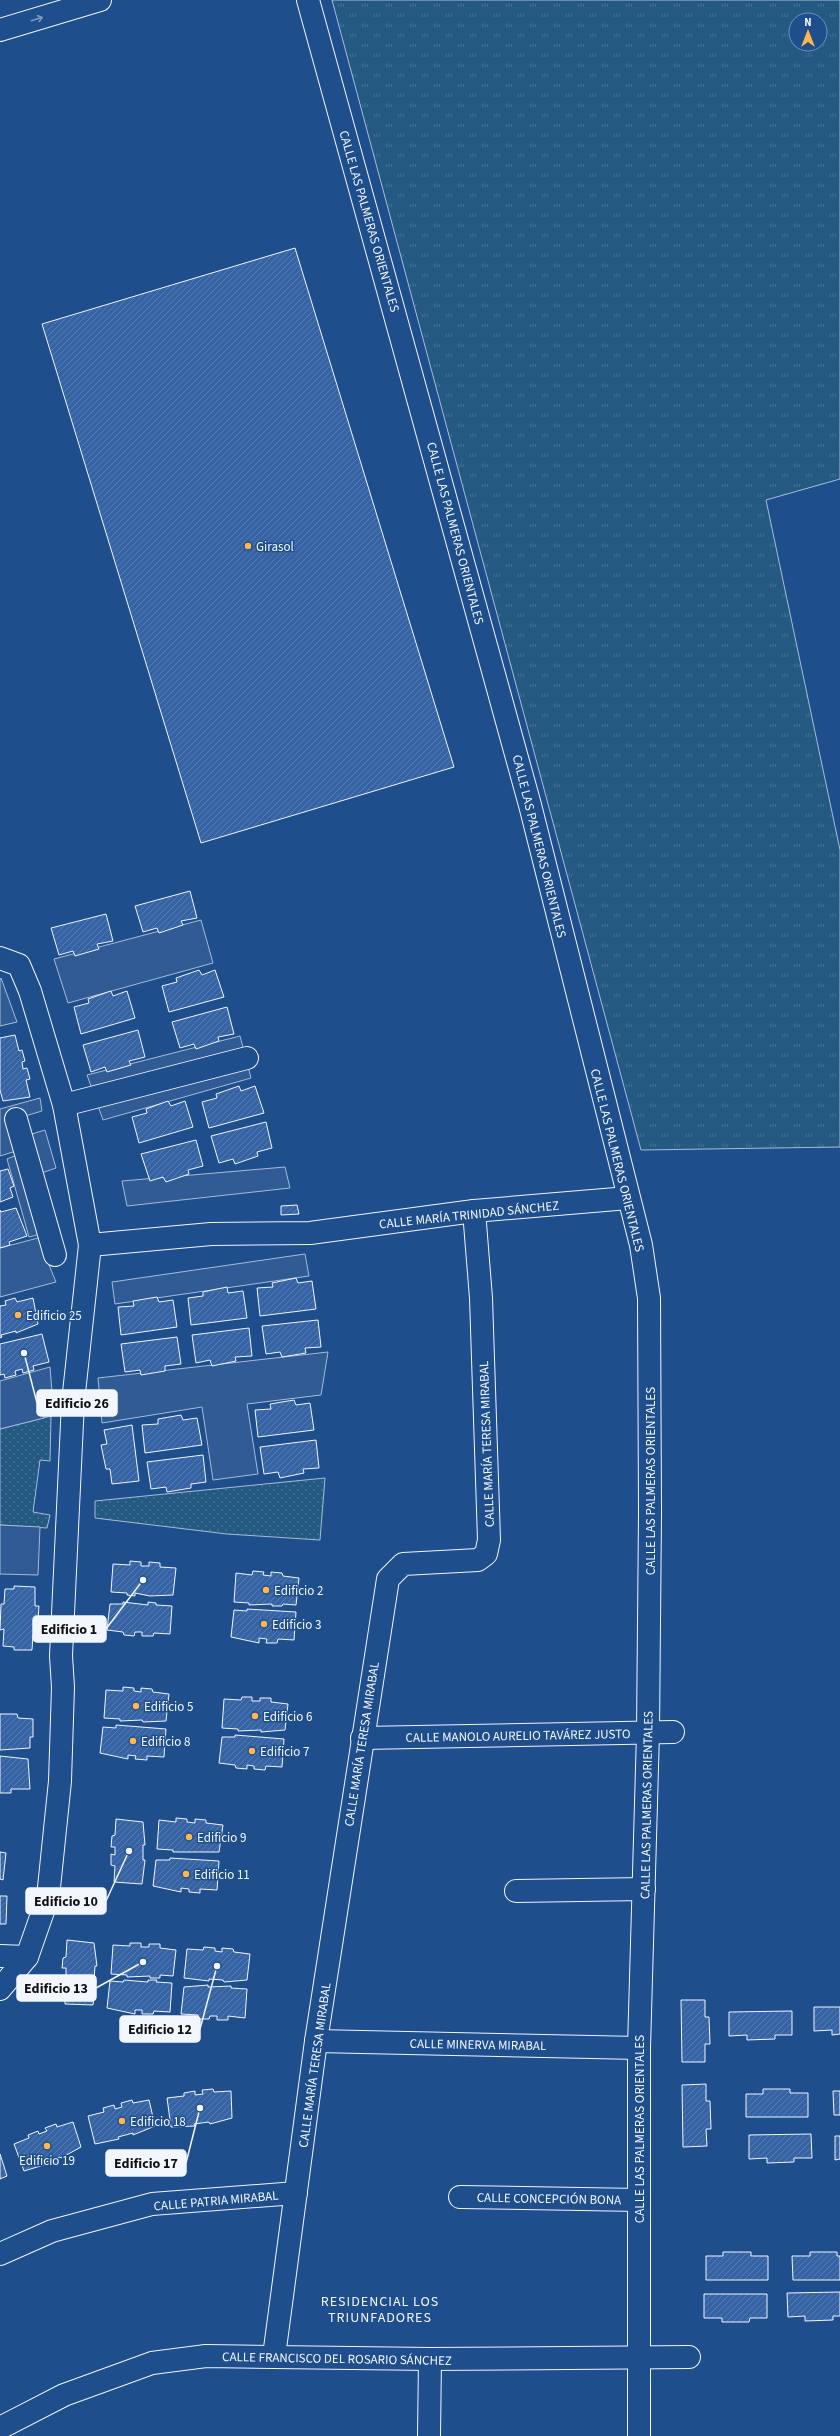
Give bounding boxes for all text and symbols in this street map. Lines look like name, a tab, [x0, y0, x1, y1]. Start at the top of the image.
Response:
north arrow	[788, 12, 828, 52]
one-way arrow	[31, 15, 44, 22]
text: N	[804, 15, 812, 30]
street label: CALLE LAS PALMERAS ORIENTALES	[334, 128, 404, 314]
street label: CALLE LAS PALMERAS ORIENTALES	[422, 440, 488, 627]
place label: Girasol	[256, 538, 294, 556]
marker: Girasol	[243, 541, 253, 551]
street label: CALLE LAS PALMERAS ORIENTALES	[508, 753, 571, 940]
street label: CALLE LAS PALMERAS ORIENTALES	[586, 1067, 649, 1254]
street label: CALLE MARÍA TRINIDAD SÁNCHEZ	[378, 1197, 560, 1233]
place label: Edificio 25	[26, 1307, 82, 1325]
marker: Edificio 25	[13, 1310, 23, 1320]
street label: CALLE MARÍA TERESA MIRABAL	[475, 1360, 499, 1527]
street label: CALLE LAS PALMERAS ORIENTALES	[642, 1387, 660, 1575]
callout: Edificio 26	[37, 1390, 117, 1416]
text: Edificio 26	[45, 1394, 109, 1414]
place label: Edificio 2	[274, 1582, 323, 1600]
marker: Edificio 2	[261, 1585, 271, 1595]
callout: Edificio 1	[33, 1616, 106, 1642]
place label: Edificio 3	[272, 1616, 321, 1634]
marker: Edificio 3	[259, 1619, 269, 1629]
text: Edificio 1	[41, 1620, 97, 1640]
street label: CALLE MARÍA TERESA MIRABAL	[340, 1661, 384, 1828]
place label: Edificio 5	[144, 1698, 193, 1716]
marker: Edificio 5	[131, 1701, 141, 1711]
place label: Edificio 6	[263, 1708, 312, 1726]
marker: Edificio 6	[250, 1711, 260, 1721]
street label: CALLE LAS PALMERAS ORIENTALES	[636, 1711, 658, 1899]
street label: CALLE MANOLO AURELIO TAVÁREZ JUSTO	[405, 1725, 631, 1747]
place label: Edificio 8	[141, 1733, 190, 1751]
marker: Edificio 8	[128, 1736, 138, 1746]
place label: Edificio 7	[260, 1743, 309, 1761]
marker: Edificio 7	[247, 1746, 257, 1756]
place label: Edificio 9	[197, 1829, 246, 1847]
marker: Edificio 9	[184, 1832, 194, 1842]
place label: Edificio 11	[194, 1866, 250, 1884]
marker: Edificio 11	[181, 1869, 191, 1879]
callout: Edificio 10	[26, 1888, 106, 1914]
text: Edificio 10	[34, 1892, 98, 1912]
callout: Edificio 13	[17, 1975, 96, 2001]
text: Edificio 13	[24, 1979, 88, 1999]
street label: CALLE MARÍA TERESA MIRABAL	[294, 1981, 335, 2149]
callout: Edificio 12	[120, 2016, 200, 2042]
text: Edificio 12	[128, 2020, 192, 2040]
street label: CALLE MINERVA MIRABAL	[410, 2035, 546, 2055]
street label: CALLE LAS PALMERAS ORIENTALES	[631, 2035, 649, 2223]
place label: Edificio 18	[130, 2113, 186, 2131]
marker: Edificio 18	[117, 2116, 127, 2126]
marker: Edificio 19	[42, 2141, 52, 2151]
callout: Edificio 17	[106, 2150, 186, 2176]
place label: Edificio 19	[19, 2152, 75, 2170]
text: Edificio 17	[114, 2154, 178, 2174]
street label: CALLE PATRIA MIRABAL	[153, 2187, 279, 2215]
street label: CALLE CONCEPCIÓN BONA	[477, 2189, 622, 2209]
district label: RESIDENCIAL LOS TRIUNFADORES	[321, 2292, 439, 2328]
street label: CALLE FRANCISCO DEL ROSARIO SÁNCHEZ	[222, 2348, 452, 2370]

